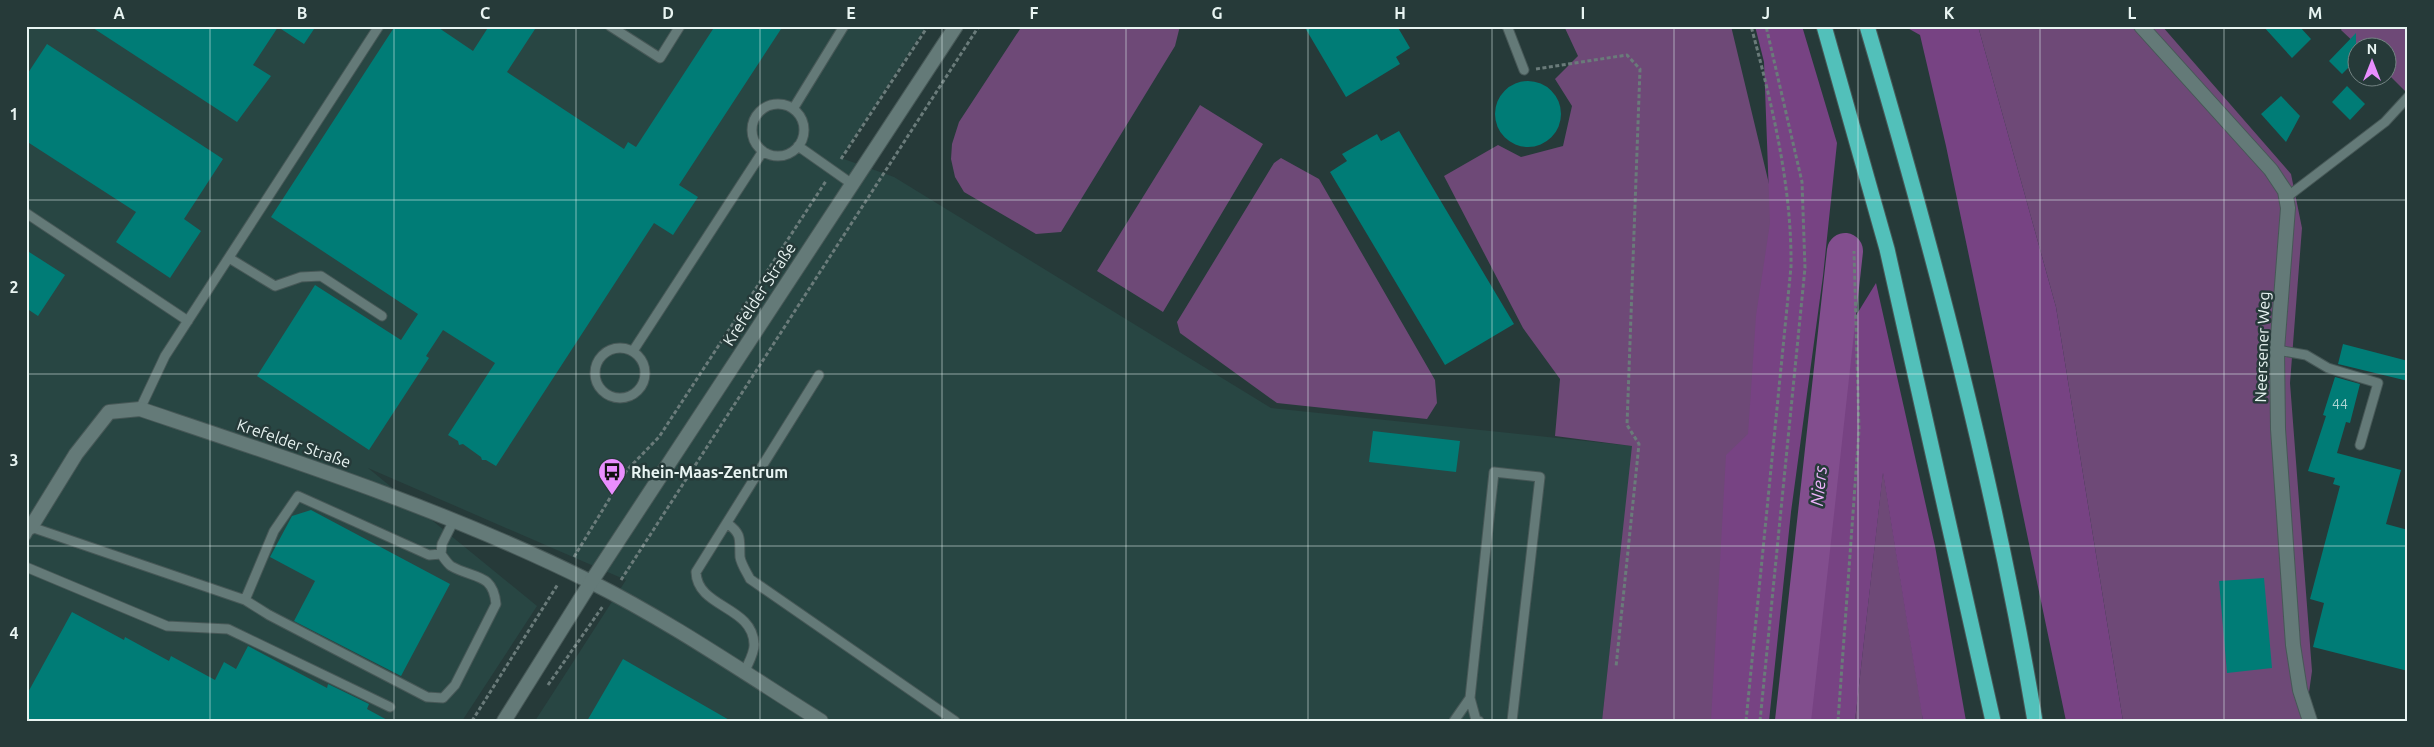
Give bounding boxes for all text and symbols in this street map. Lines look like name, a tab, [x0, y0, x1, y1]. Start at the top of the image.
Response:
text: A	[113, 4, 125, 22]
text: B	[297, 4, 307, 22]
text: C	[480, 4, 490, 22]
text: D	[662, 4, 674, 22]
text: E	[846, 4, 856, 22]
text: F	[1030, 4, 1039, 22]
text: G	[1211, 4, 1223, 22]
text: H	[1394, 4, 1406, 22]
text: I	[1581, 4, 1585, 22]
text: J	[1762, 4, 1770, 22]
text: K	[1944, 4, 1955, 22]
text: L	[2128, 4, 2137, 22]
text: M	[2308, 4, 2322, 22]
north arrow	[2346, 38, 2396, 88]
text: N	[2367, 41, 2377, 57]
text: 1	[9, 105, 19, 123]
street label: Krefelder Straße	[719, 239, 799, 349]
text: 2	[9, 278, 19, 296]
street label: Neersener Weg	[2251, 291, 2273, 403]
house number: 44	[2332, 396, 2348, 412]
street label: Krefelder Straße	[235, 415, 353, 471]
text: 3	[9, 451, 19, 469]
bus stop icon: Rhein-Maas-Zentrum	[597, 457, 627, 496]
place label: Rhein-Maas-Zentrum	[631, 463, 788, 481]
water label: Niers	[1806, 464, 1830, 507]
text: 4	[9, 624, 19, 642]

